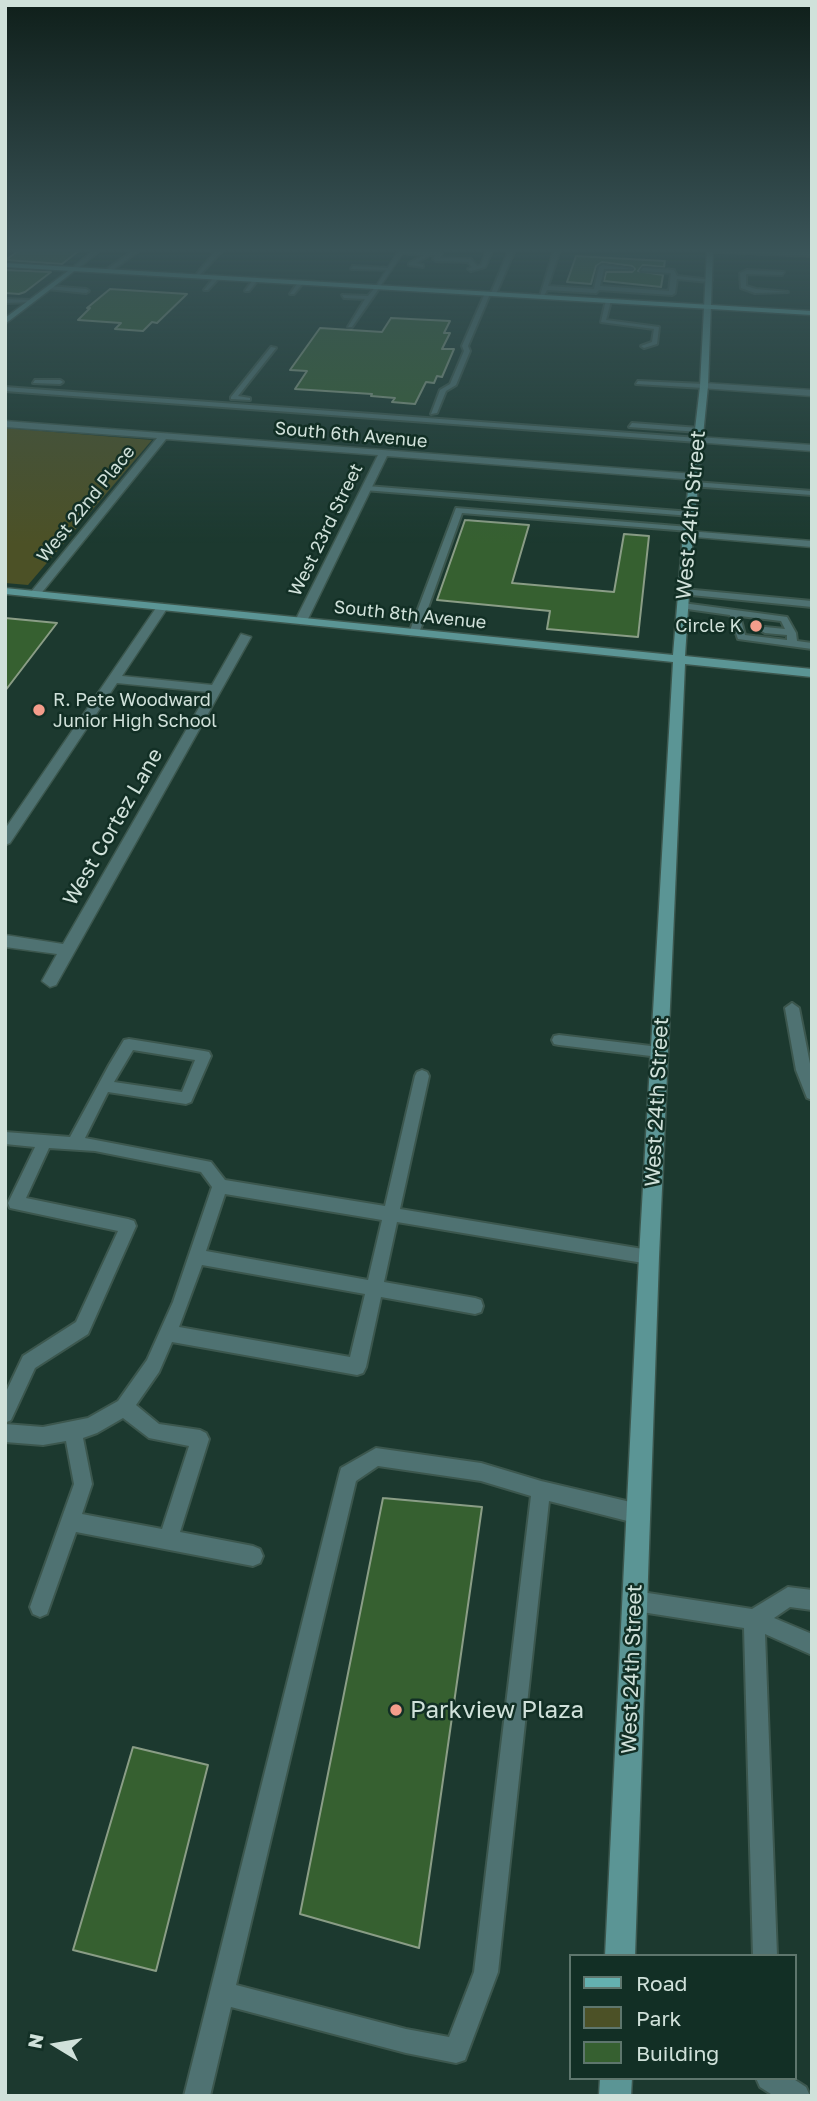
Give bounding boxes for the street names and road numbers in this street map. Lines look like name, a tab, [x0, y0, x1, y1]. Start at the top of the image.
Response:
street label: South 6th Avenue	[274, 418, 428, 452]
street label: West 24th Street	[671, 429, 711, 601]
street label: West 22nd Place	[32, 441, 140, 567]
street label: West 23rd Street	[285, 460, 367, 600]
street label: South 8th Avenue	[333, 596, 487, 634]
street label: West Cortez Lane	[58, 744, 168, 910]
street label: West 24th Street	[640, 1016, 674, 1188]
street label: West 24th Street	[616, 1584, 648, 1754]

